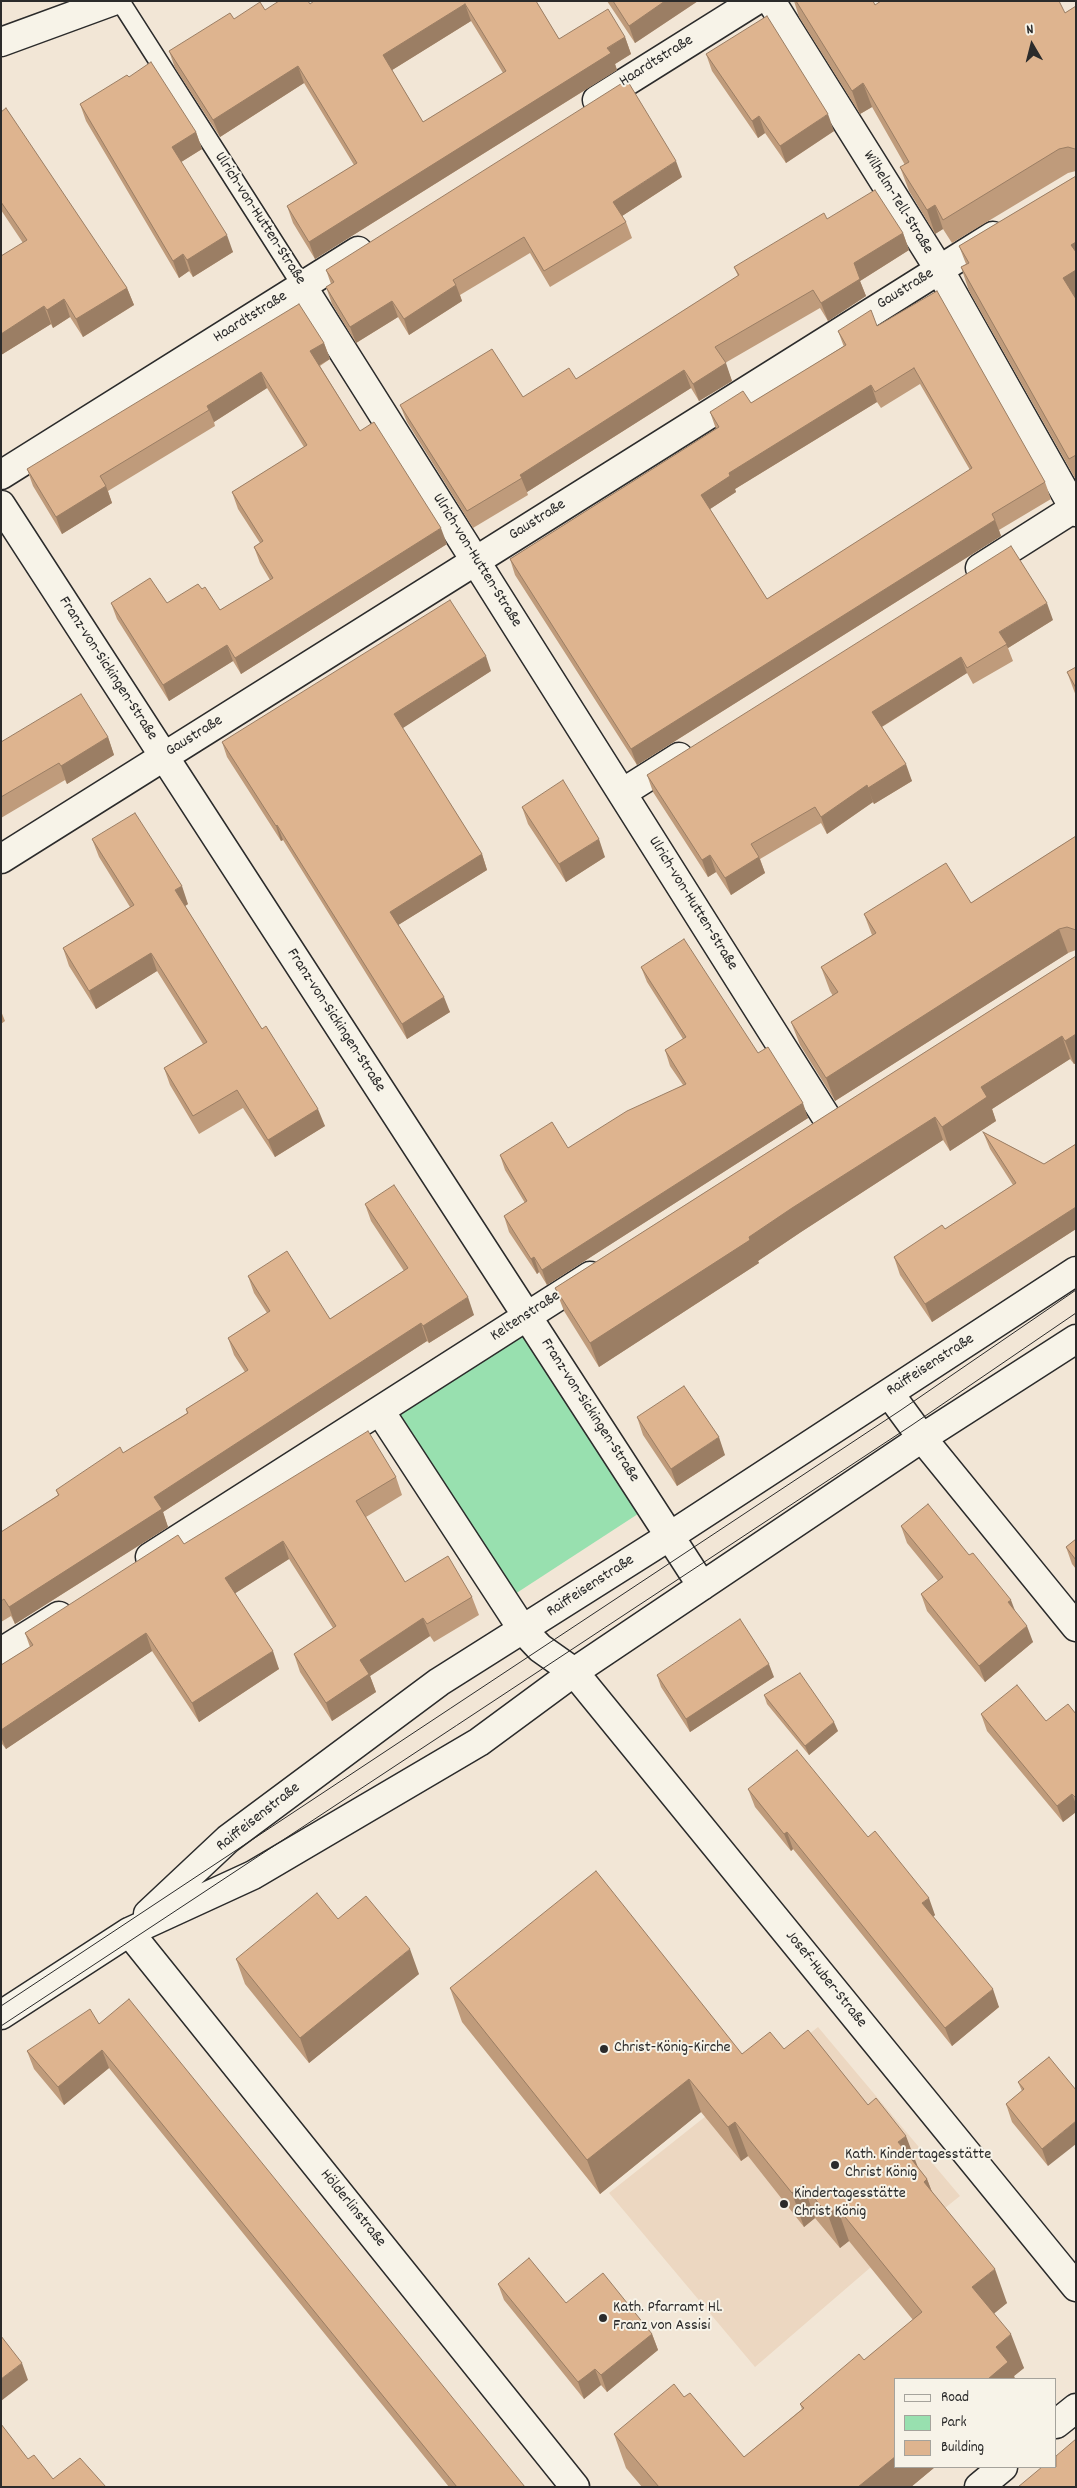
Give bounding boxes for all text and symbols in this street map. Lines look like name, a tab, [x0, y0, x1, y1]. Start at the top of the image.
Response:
north arrow	[1007, 20, 1057, 70]
text: N	[1025, 20, 1035, 41]
street label: Haardtstraße	[617, 32, 697, 92]
street label: Wilhelm-Tell-Straße	[858, 148, 936, 258]
street label: Ulrich-von-Hutten-Straße	[209, 149, 309, 289]
street label: Gaustraße	[874, 265, 938, 315]
street label: Haardtstraße	[211, 288, 291, 348]
street label: Ulrich-von-Hutten-Straße	[427, 491, 525, 631]
street label: Gaustraße	[506, 496, 570, 546]
street label: Franz-von-Sickingen-Straße	[53, 594, 161, 744]
street label: Gaustraße	[163, 712, 227, 762]
street label: Ulrich-von-Hutten-Straße	[643, 834, 741, 974]
street label: Franz-von-Sickingen-Straße	[281, 946, 389, 1096]
street label: Keltenstraße	[488, 1287, 564, 1347]
street label: Raiffeisenstraße	[883, 1330, 979, 1402]
street label: Franz-von-Sickingen-Straße	[535, 1336, 643, 1486]
street label: Raiffeisenstraße	[543, 1551, 639, 1623]
street label: Raiffeisenstraße	[213, 1779, 305, 1857]
street label: Josef-Huber-Straße	[780, 1928, 870, 2032]
place label: Christ-König-Kirche	[614, 2039, 731, 2059]
marker: Christ-König-Kirche	[598, 2043, 610, 2055]
place label: Kath. Kindertagesstätte Christ König	[845, 2146, 991, 2184]
marker: Kath. Kindertagesstätte Christ König	[829, 2159, 841, 2171]
street label: Hölderlinstraße	[315, 2166, 389, 2252]
place label: Kindertagesstätte Christ König	[794, 2185, 906, 2223]
marker: Kindertagesstätte Christ König	[778, 2198, 790, 2210]
place label: Kath. Pfarramt Hl. Franz von Assisi	[613, 2299, 722, 2337]
marker: Kath. Pfarramt Hl. Franz von Assisi	[597, 2312, 609, 2324]
legend	[894, 2378, 1057, 2468]
text: Road	[941, 2387, 969, 2409]
text: Park	[941, 2412, 967, 2434]
text: Building	[941, 2437, 984, 2459]

